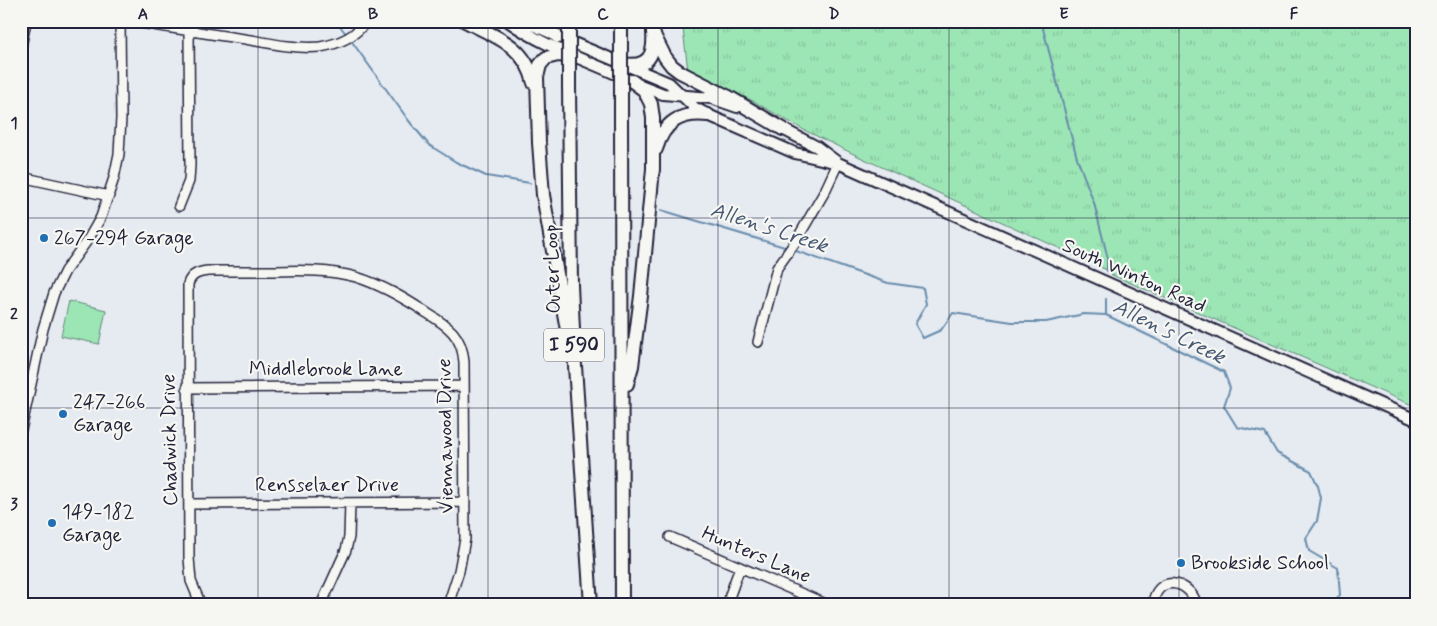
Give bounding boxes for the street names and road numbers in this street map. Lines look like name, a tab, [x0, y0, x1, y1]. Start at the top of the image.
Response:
street label: Outer Loop	[538, 224, 568, 314]
street label: South Winton Road	[1058, 232, 1210, 320]
road number: I 590	[544, 328, 604, 362]
street label: Middlebrook Lane	[249, 356, 403, 383]
street label: Viennawood Drive	[431, 358, 461, 514]
street label: Chadwick Drive	[155, 374, 185, 506]
street label: Rensselaer Drive	[255, 472, 399, 499]
street label: Hunters Lane	[697, 520, 815, 590]

